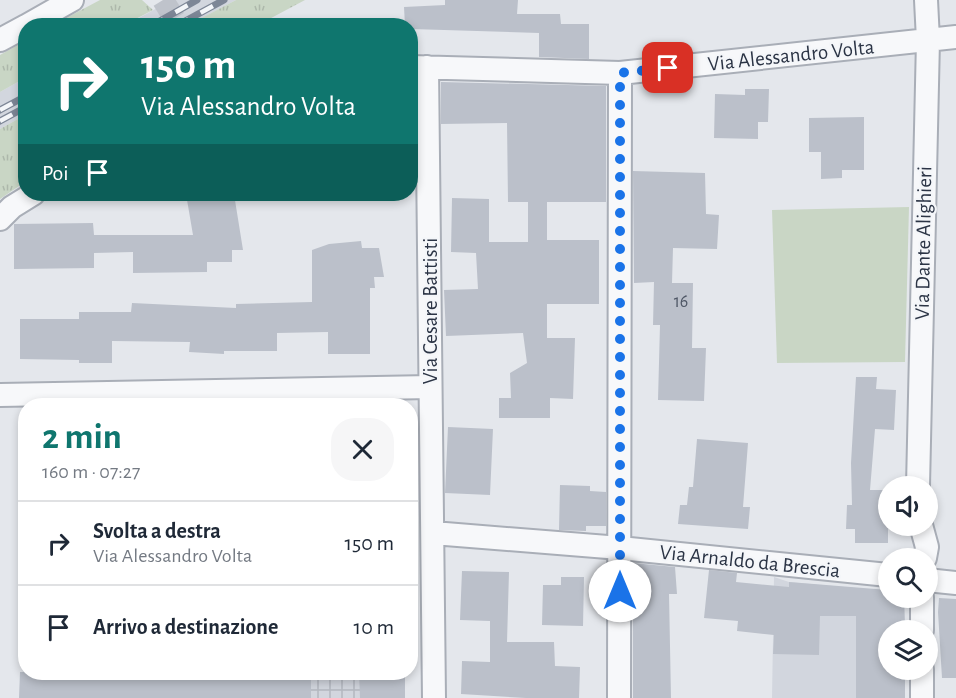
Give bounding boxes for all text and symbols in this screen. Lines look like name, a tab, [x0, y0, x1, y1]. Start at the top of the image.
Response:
street label: Via Alessandro Volta	[707, 36, 876, 75]
icon: right	[42, 42, 120, 120]
pin	[642, 42, 693, 93]
text: 150 m	[141, 44, 236, 86]
icon: arrive	[651, 51, 684, 84]
text: Via Alessandro Volta	[141, 93, 356, 120]
icon: arrive	[81, 156, 114, 189]
text: Poi	[42, 162, 69, 184]
street label: Via Dante Alighieri	[912, 166, 935, 320]
street label: Via Cesare Battisti	[420, 238, 441, 384]
house number: 16	[674, 293, 688, 311]
button: close	[331, 418, 394, 481]
text: 2 min	[42, 419, 122, 455]
text: 160 m · 07:27	[42, 462, 140, 482]
map controls	[878, 476, 938, 680]
button: sound	[878, 476, 938, 536]
text: Svolta a destra	[93, 520, 221, 542]
icon: right	[42, 527, 75, 560]
text: 150 m	[344, 532, 394, 554]
street label: Via Arnaldo da Brescia	[659, 542, 842, 581]
text: Via Alessandro Volta	[93, 546, 252, 566]
button: search	[878, 548, 938, 608]
position arrow	[588, 559, 652, 623]
icon: arrive	[42, 611, 75, 644]
text: Arrivo a destinazione	[93, 616, 278, 638]
text: 10 m	[354, 616, 394, 638]
button: layers	[878, 620, 938, 680]

